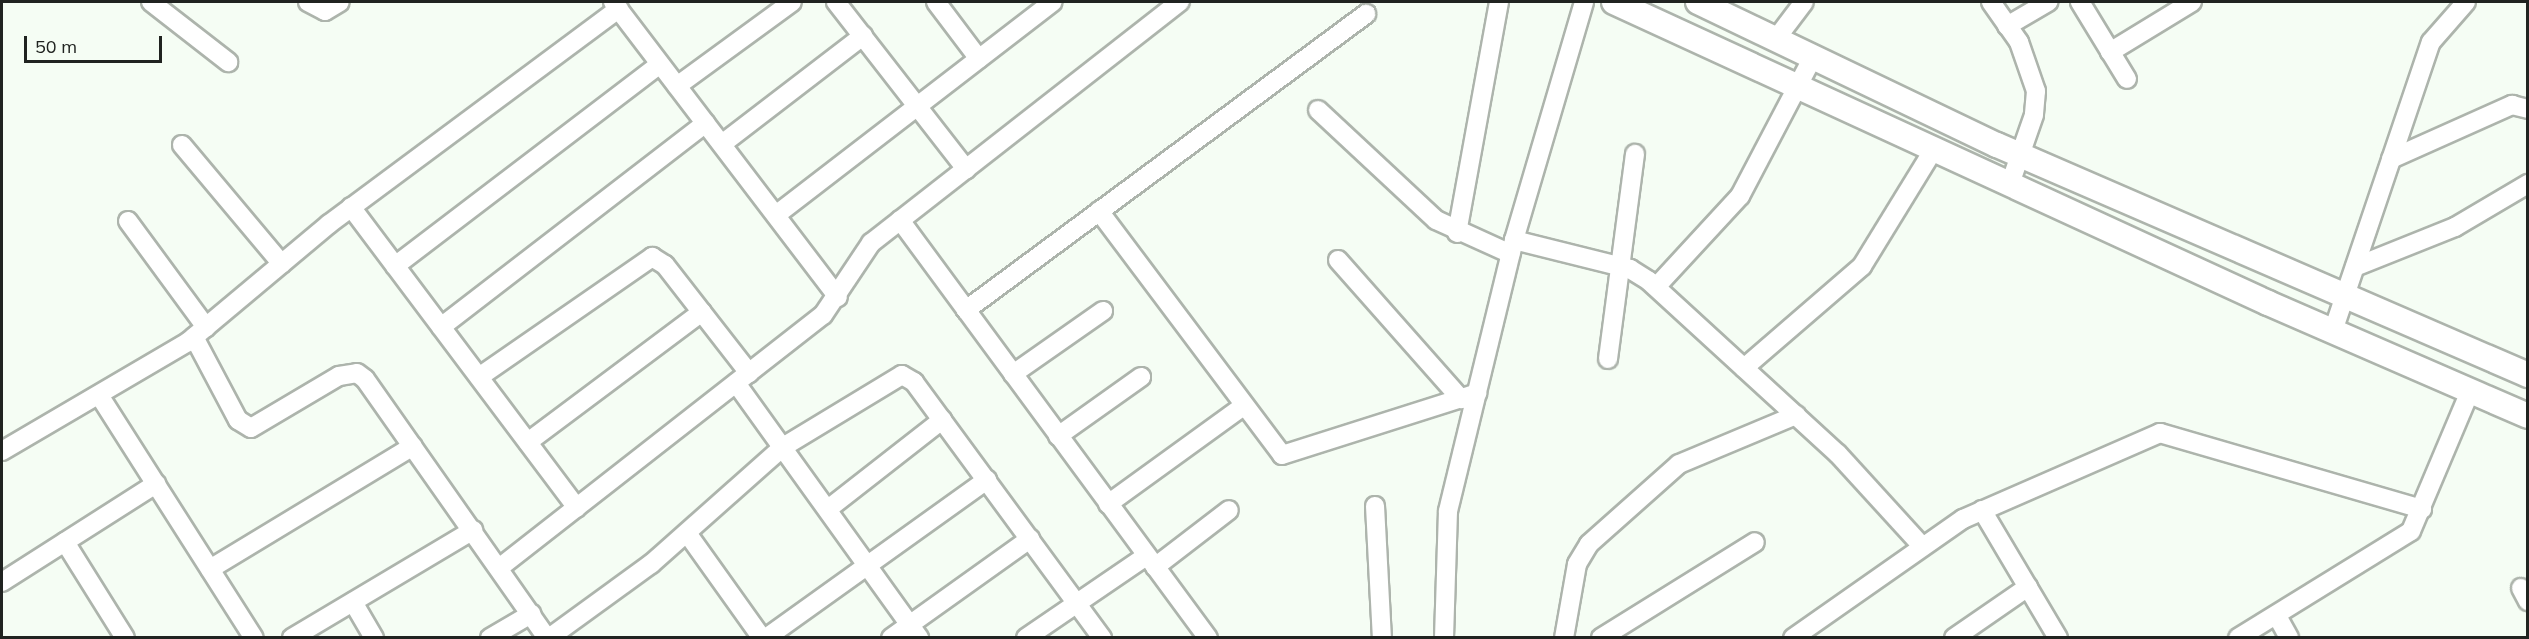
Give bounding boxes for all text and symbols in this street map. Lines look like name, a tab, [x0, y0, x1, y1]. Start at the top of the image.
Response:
scale bar	[27, 24, 165, 62]
text: 50 m	[35, 35, 77, 58]

